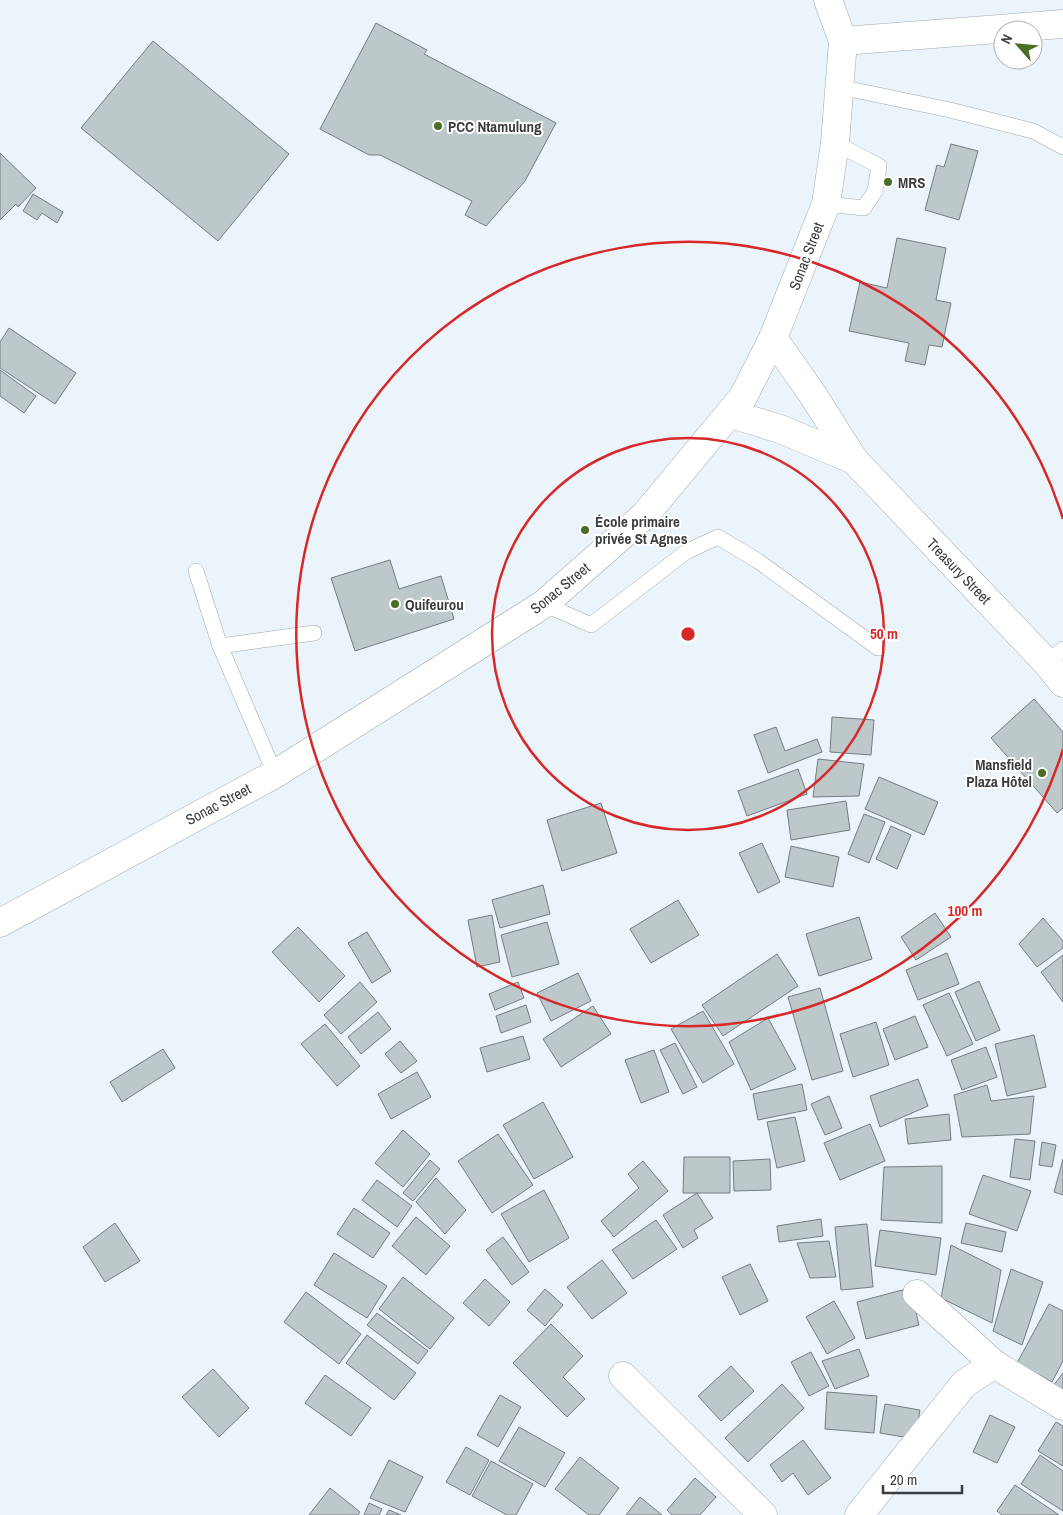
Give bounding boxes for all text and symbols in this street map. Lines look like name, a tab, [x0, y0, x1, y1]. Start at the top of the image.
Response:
north arrow	[993, 20, 1043, 70]
text: N	[997, 31, 1016, 47]
place label: PCC Ntamulung	[448, 116, 542, 137]
marker: PCC Ntamulung	[432, 120, 444, 132]
place label: MRS	[898, 172, 925, 193]
marker: MRS	[882, 176, 894, 188]
street label: Sonac Street	[783, 219, 829, 293]
place label: École primaire privée St Agnes	[595, 511, 688, 549]
marker: École primaire privée St Agnes	[579, 524, 591, 536]
street label: Treasury Street	[922, 533, 996, 609]
street label: Sonac Street	[526, 557, 595, 619]
place label: Quifeurou	[405, 594, 464, 615]
marker: Quifeurou	[389, 598, 401, 610]
text: 50 m	[870, 623, 898, 644]
centre of rings	[679, 625, 697, 643]
place label: Mansfield Plaza Hôtel	[966, 754, 1032, 792]
marker: Mansfield Plaza Hôtel	[1036, 767, 1048, 779]
street label: Sonac Street	[182, 778, 255, 830]
text: 100 m	[948, 900, 982, 921]
scale bar	[883, 1462, 962, 1494]
text: 20 m	[890, 1469, 917, 1490]

